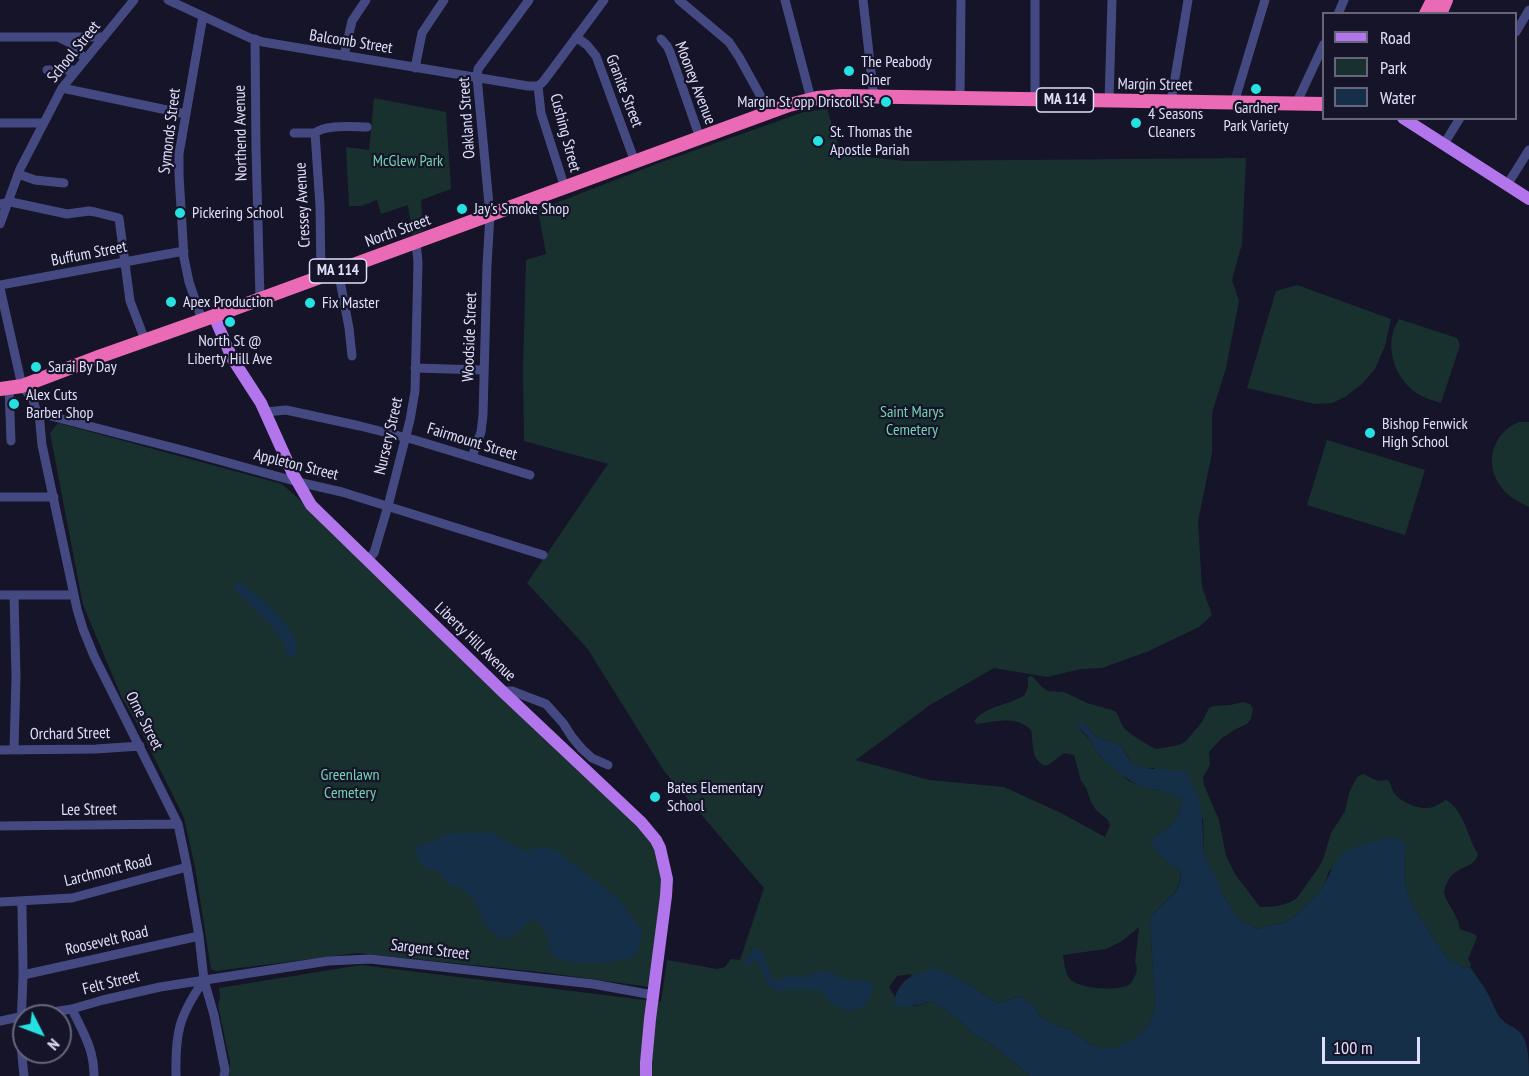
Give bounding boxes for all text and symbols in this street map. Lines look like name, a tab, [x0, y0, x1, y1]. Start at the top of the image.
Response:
legend	[1322, 12, 1517, 120]
street label: School Street	[43, 17, 105, 87]
street label: Balcomb Street	[308, 26, 394, 58]
text: Road	[1380, 26, 1411, 49]
street label: Mooney Avenue	[670, 39, 720, 127]
street label: Granite Street	[601, 52, 647, 130]
place label: The Peabody Diner	[861, 52, 932, 90]
text: Park	[1380, 56, 1407, 79]
marker: The Peabody Diner	[842, 64, 856, 78]
street label: Margin Street	[1117, 75, 1193, 95]
street label: Oakland Street	[455, 76, 479, 160]
marker: Gardner Park Variety	[1249, 82, 1263, 96]
street label: Northend Avenue	[231, 85, 251, 181]
text: Water	[1380, 86, 1416, 109]
street label: Symonds Street	[155, 87, 185, 175]
road number: MA 114	[1036, 88, 1094, 112]
street label: Cushing Street	[545, 92, 585, 174]
place label: Margin St opp Driscoll St	[737, 92, 874, 112]
marker: Margin St opp Driscoll St	[879, 95, 893, 109]
place label: Gardner Park Variety	[1223, 98, 1289, 136]
place label: 4 Seasons Cleaners	[1148, 104, 1203, 142]
marker: 4 Seasons Cleaners	[1129, 116, 1143, 130]
place label: St. Thomas the Apostle Pariah	[830, 122, 912, 160]
marker: St. Thomas the Apostle Pariah	[811, 134, 825, 148]
park label: McGlew Park	[373, 151, 443, 171]
street label: Cressey Avenue	[291, 162, 315, 248]
place label: Jay's Smoke Shop	[474, 199, 569, 219]
marker: Jay's Smoke Shop	[455, 202, 469, 216]
place label: Pickering School	[192, 203, 283, 223]
marker: Pickering School	[173, 206, 187, 220]
street label: North Street	[363, 210, 433, 252]
street label: Buffum Street	[50, 237, 128, 271]
road number: MA 114	[310, 259, 366, 283]
place label: Apex Production	[183, 292, 273, 312]
street label: Woodside Street	[459, 292, 481, 382]
place label: Fix Master	[322, 293, 379, 313]
marker: Apex Production	[164, 295, 178, 309]
marker: Fix Master	[303, 296, 317, 310]
marker: North St @ Liberty Hill Ave	[223, 315, 237, 329]
place label: North St @ Liberty Hill Ave	[188, 331, 272, 369]
place label: Sarai By Day	[48, 357, 117, 377]
marker: Sarai By Day	[29, 360, 43, 374]
place label: Alex Cuts Barber Shop	[26, 385, 93, 423]
street label: Nursery Street	[371, 395, 407, 477]
marker: Alex Cuts Barber Shop	[7, 397, 21, 411]
park label: Saint Marys Cemetery	[880, 402, 944, 440]
place label: Bishop Fenwick High School	[1382, 414, 1468, 452]
street label: Fairmount Street	[425, 419, 519, 465]
marker: Bishop Fenwick High School	[1363, 426, 1377, 440]
street label: Appleton Street	[252, 445, 340, 485]
street label: Liberty Hill Avenue	[430, 598, 520, 686]
street label: Orne Street	[121, 688, 167, 754]
street label: Orchard Street	[30, 724, 110, 744]
park label: Greenlawn Cemetery	[321, 765, 379, 803]
place label: Bates Elementary School	[667, 778, 763, 816]
marker: Bates Elementary School	[648, 790, 662, 804]
street label: Lee Street	[61, 800, 117, 820]
street label: Larchmont Road	[62, 851, 154, 891]
street label: Roosevelt Road	[64, 922, 150, 960]
street label: Sargent Street	[390, 936, 470, 964]
street label: Felt Street	[81, 967, 141, 999]
north arrow	[12, 1004, 72, 1064]
scale bar	[1325, 1025, 1422, 1063]
text: N	[44, 1035, 64, 1055]
text: 100 m	[1333, 1036, 1373, 1059]

